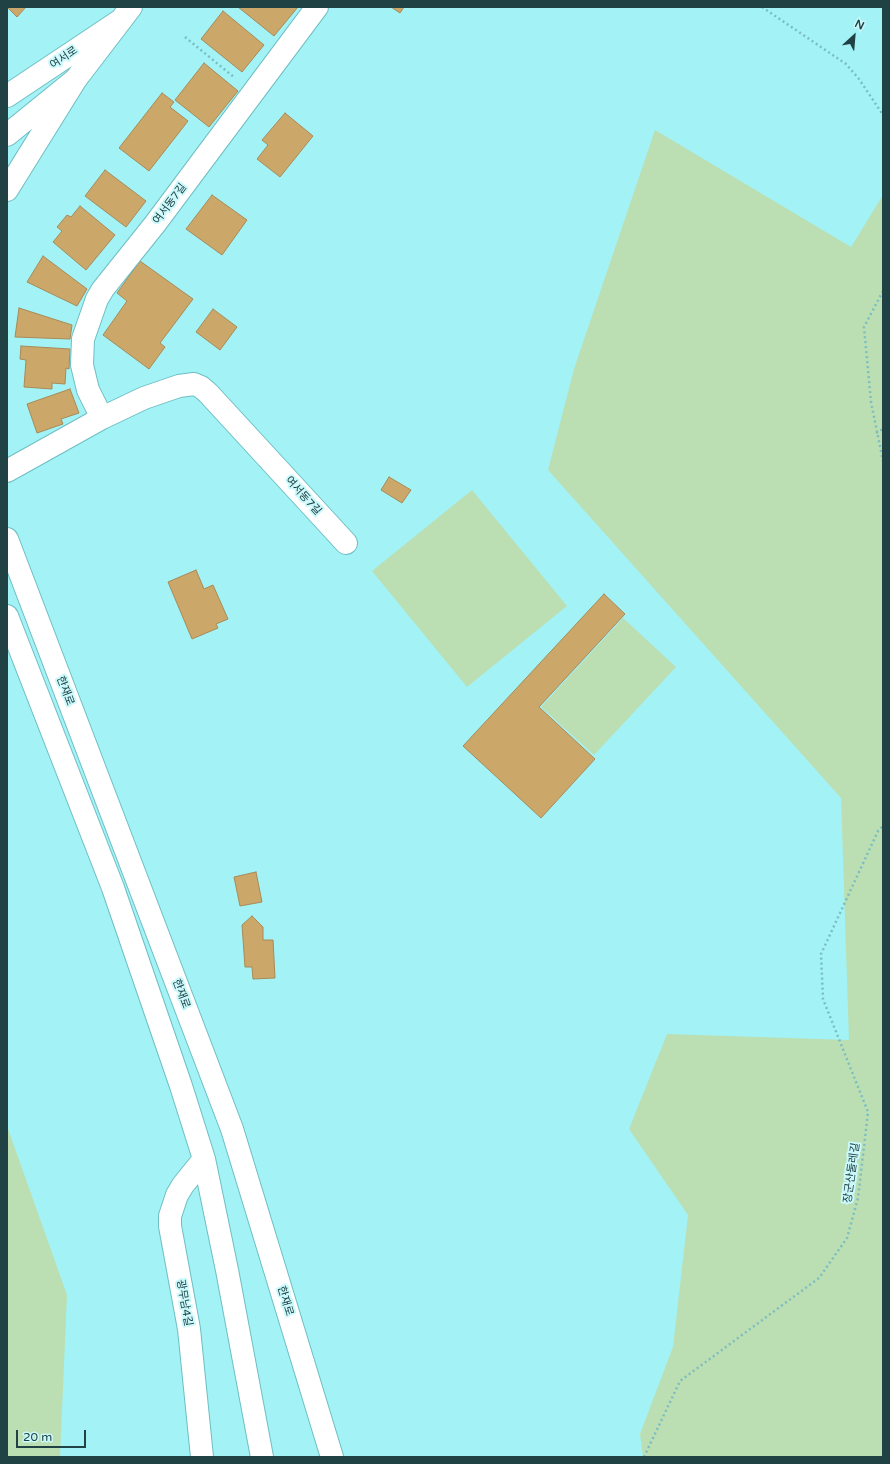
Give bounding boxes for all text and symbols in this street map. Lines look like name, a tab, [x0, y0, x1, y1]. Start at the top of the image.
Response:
north arrow	[834, 16, 874, 56]
text: N	[853, 17, 866, 33]
street label: 여서로	[48, 44, 80, 72]
street label: 여서동7길	[150, 181, 190, 227]
street label: 여서동7길	[282, 474, 324, 518]
street label: 한재로	[53, 674, 77, 708]
street label: 한재로	[169, 977, 193, 1011]
street label: 장군산둘레길	[841, 1142, 863, 1204]
street label: 광무남4길	[173, 1279, 195, 1327]
street label: 한재로	[274, 1285, 296, 1317]
scale bar	[18, 1422, 88, 1448]
text: 20 m	[23, 1430, 52, 1444]

